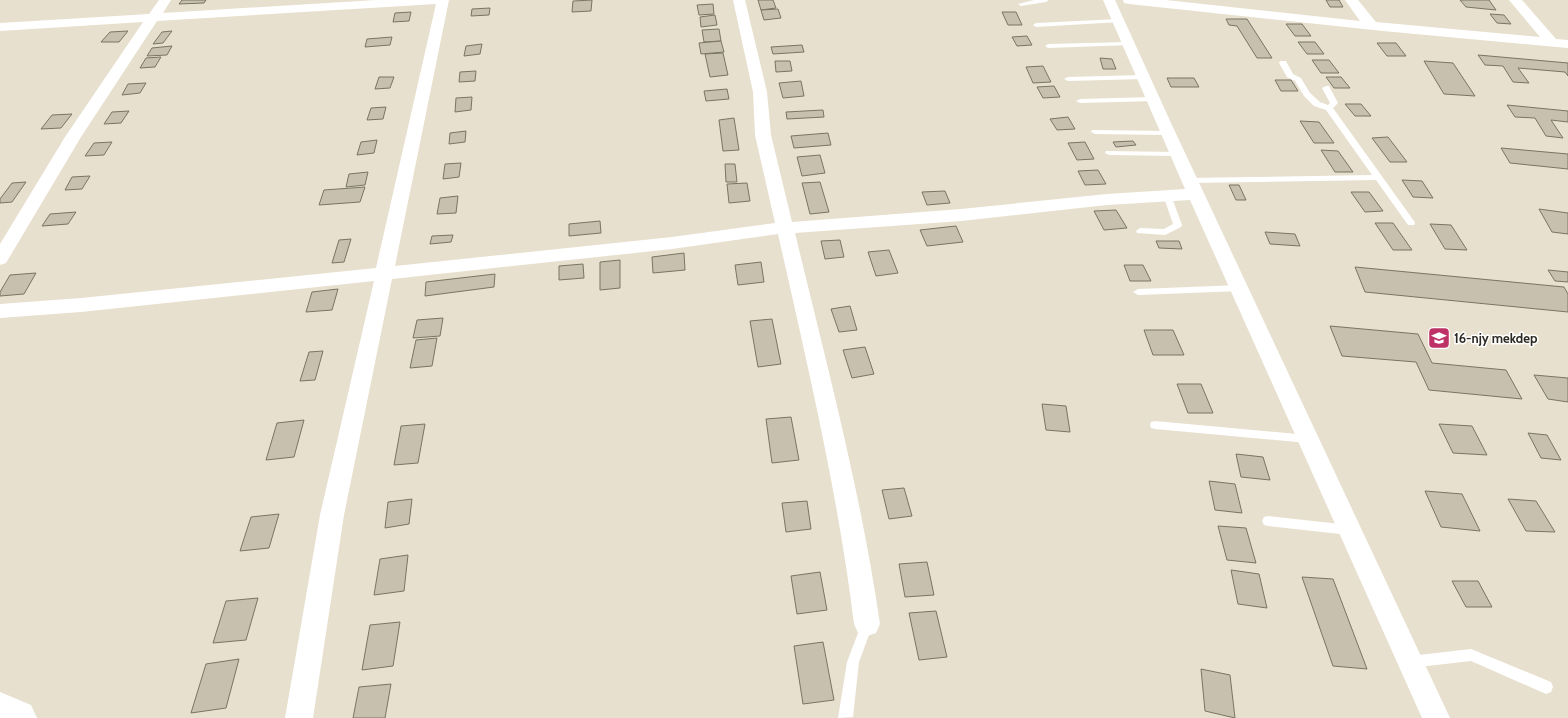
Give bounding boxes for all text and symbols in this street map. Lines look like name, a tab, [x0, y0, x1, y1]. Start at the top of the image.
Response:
school or university icon: 16-njy mekdep	[1426, 325, 1452, 351]
place label: 16-njy mekdep	[1454, 330, 1538, 346]

